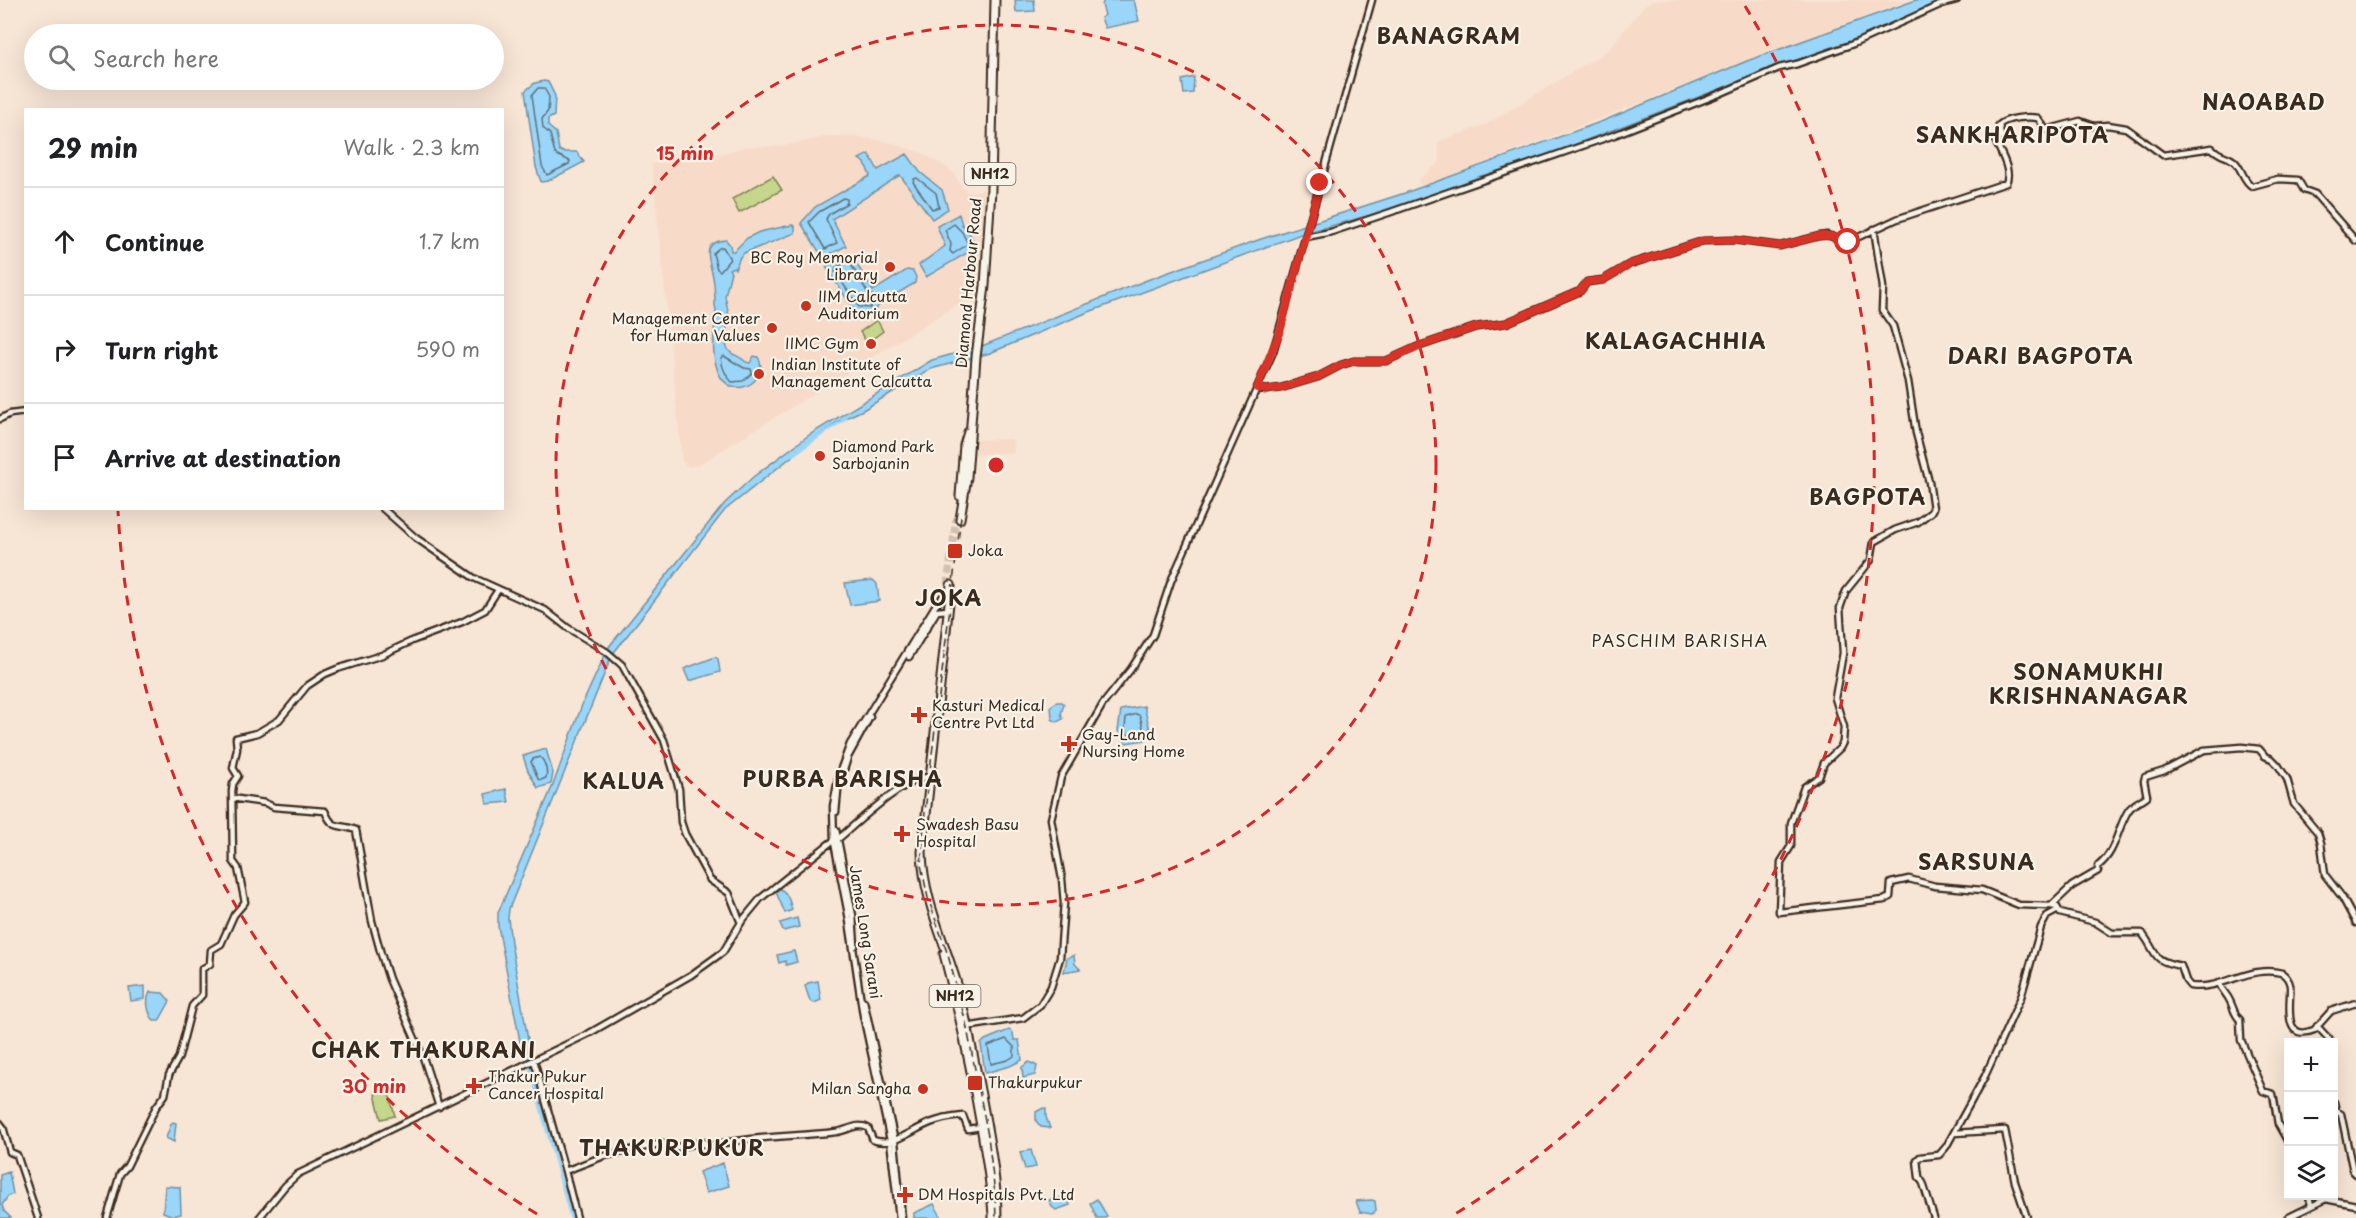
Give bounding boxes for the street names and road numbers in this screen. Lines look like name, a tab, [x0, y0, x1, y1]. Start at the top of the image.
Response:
road number: NH12	[964, 163, 1016, 185]
street label: Diamond Harbour Road	[949, 197, 986, 369]
street label: James Long Sarani	[845, 863, 888, 1000]
road number: NH12	[930, 985, 980, 1007]

